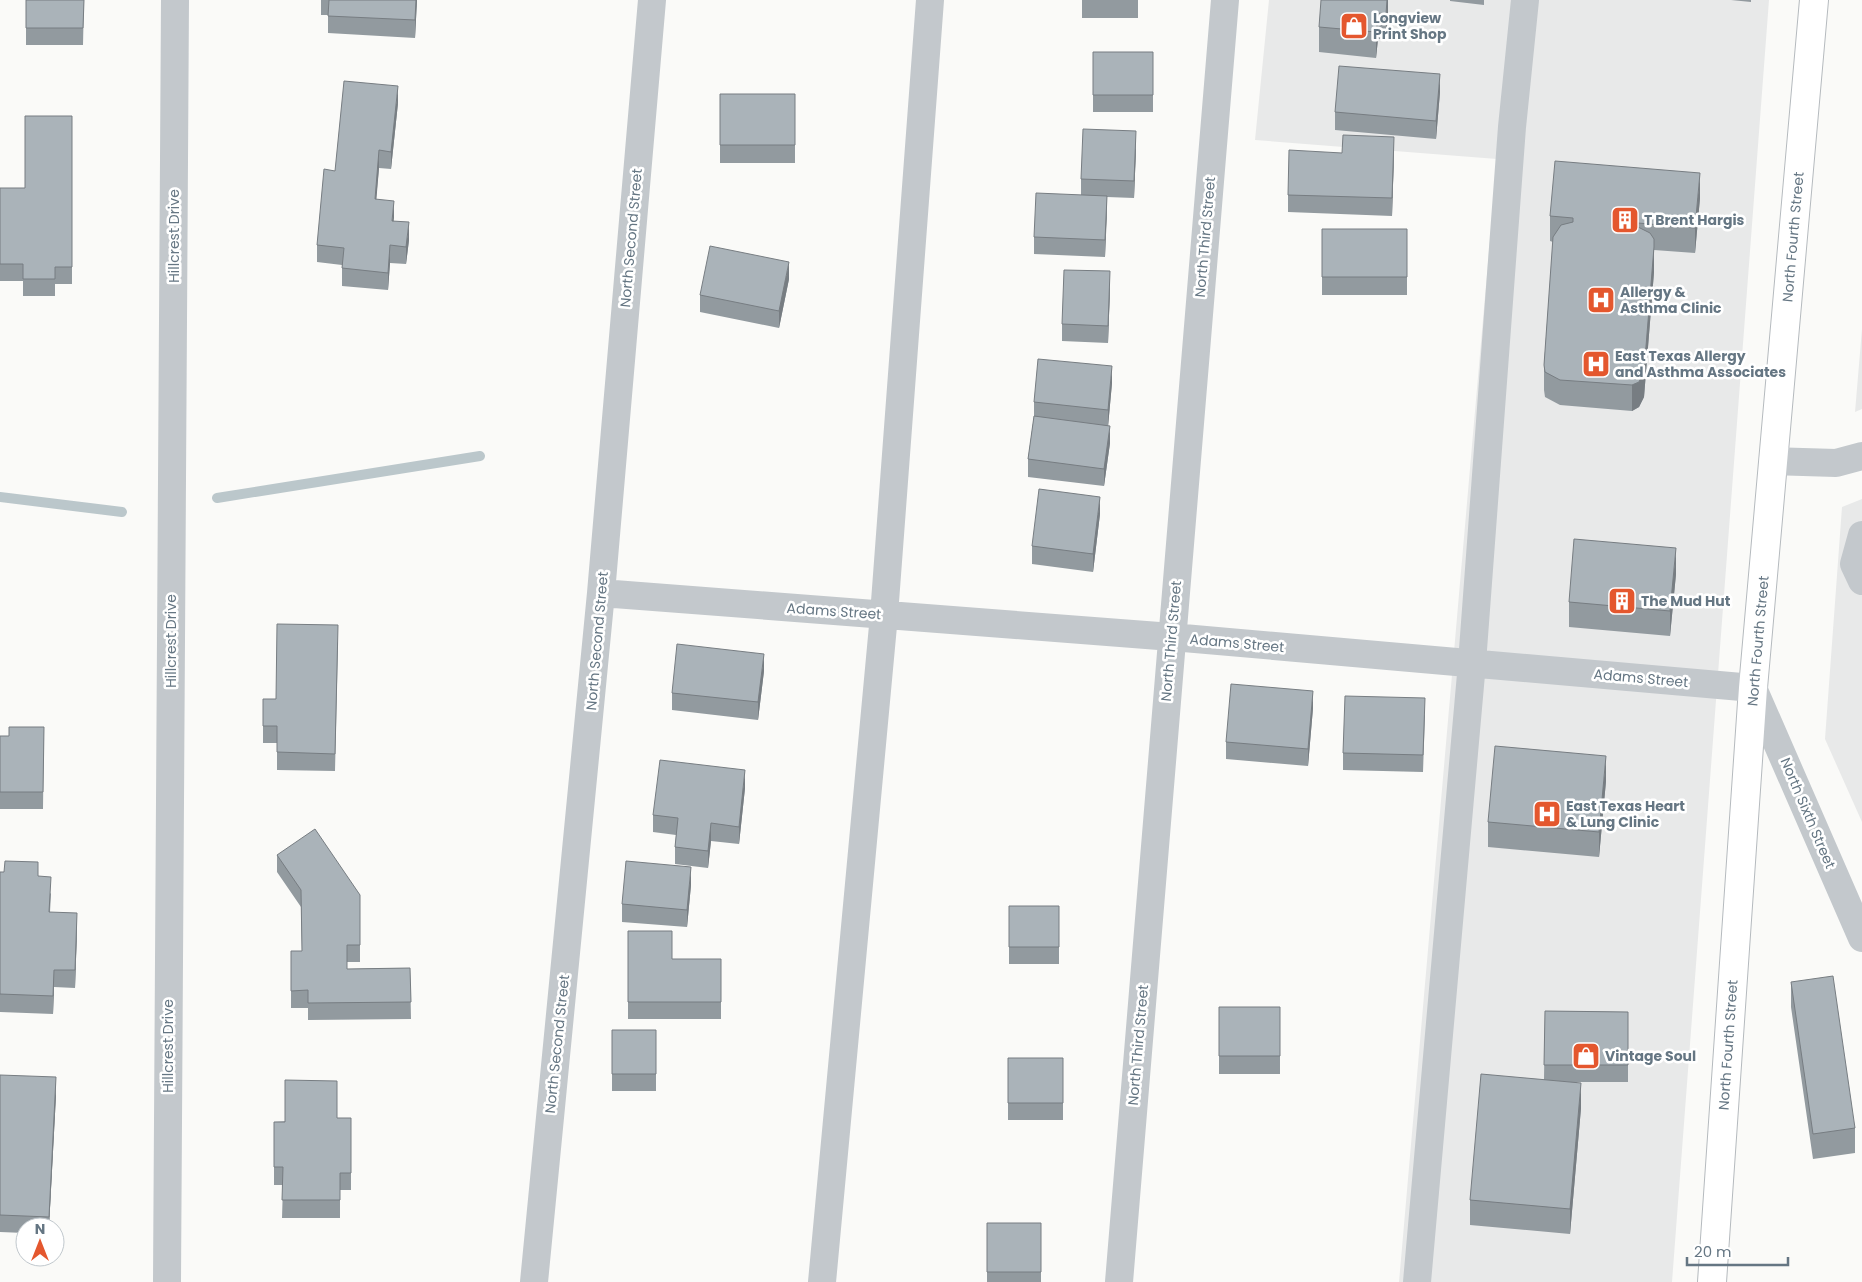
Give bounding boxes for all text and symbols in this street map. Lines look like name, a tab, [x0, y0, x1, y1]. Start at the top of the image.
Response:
place label: Longview Print Shop	[1373, 8, 1447, 44]
shop icon: Longview Print Shop	[1339, 11, 1369, 41]
street label: North Second Street	[615, 168, 647, 308]
street label: North Fourth Street	[1777, 171, 1809, 303]
street label: North Third Street	[1190, 176, 1220, 298]
street label: Hillcrest Drive	[164, 189, 184, 283]
building icon: T Brent Hargis	[1610, 205, 1640, 235]
place label: T Brent Hargis	[1644, 210, 1745, 230]
place label: Allergy & Asthma Clinic	[1620, 282, 1722, 318]
hospital icon: Allergy & Asthma Clinic	[1586, 285, 1616, 315]
place label: East Texas Allergy and Asthma Associates	[1615, 346, 1786, 382]
hospital icon: East Texas Allergy and Asthma Associates	[1581, 349, 1611, 379]
street label: North Second Street	[581, 571, 613, 711]
street label: North Fourth Street	[1742, 575, 1774, 707]
street label: North Third Street	[1156, 580, 1186, 702]
building icon: The Mud Hut	[1607, 586, 1637, 616]
place label: The Mud Hut	[1641, 591, 1731, 611]
street label: Hillcrest Drive	[161, 594, 181, 688]
street label: Adams Street	[786, 598, 882, 624]
street label: Adams Street	[1189, 629, 1285, 657]
street label: Adams Street	[1593, 664, 1689, 692]
street label: North Sixth Street	[1776, 754, 1840, 872]
place label: East Texas Heart & Lung Clinic	[1566, 796, 1685, 832]
hospital icon: East Texas Heart & Lung Clinic	[1532, 799, 1562, 829]
street label: North Second Street	[540, 974, 574, 1114]
street label: North Fourth Street	[1713, 979, 1743, 1111]
street label: North Third Street	[1123, 984, 1153, 1106]
street label: Hillcrest Drive	[158, 999, 178, 1093]
shop icon: Vintage Soul	[1571, 1041, 1601, 1071]
place label: Vintage Soul	[1605, 1046, 1696, 1066]
north arrow	[15, 1217, 65, 1267]
text: N	[35, 1219, 45, 1239]
scale bar	[1687, 1234, 1788, 1266]
text: 20 m	[1694, 1241, 1732, 1262]

